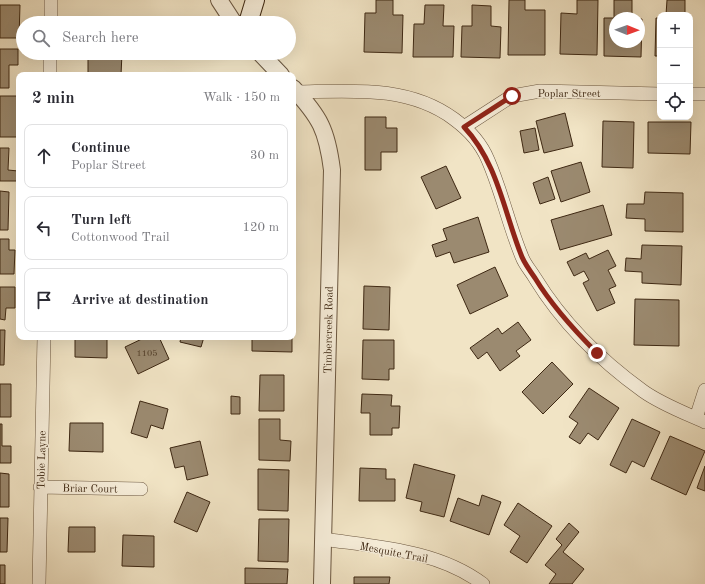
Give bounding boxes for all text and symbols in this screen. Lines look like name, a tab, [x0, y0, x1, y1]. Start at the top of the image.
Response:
north arrow	[609, 12, 645, 48]
map controls	[657, 12, 693, 120]
button: +	[657, 12, 693, 48]
search box	[16, 16, 296, 60]
icon: search	[30, 27, 52, 49]
text: Search here	[62, 31, 139, 46]
button: −	[657, 48, 693, 84]
button: locate	[657, 84, 693, 120]
route start	[503, 87, 521, 105]
street label: Poplar Street	[537, 89, 601, 100]
text: 2 min	[32, 90, 75, 107]
text: Walk · 150 m	[203, 91, 280, 104]
text: Continue	[71, 141, 130, 156]
icon: ahead	[33, 145, 55, 167]
text: 30 m	[250, 149, 279, 162]
text: Poplar Street	[71, 159, 146, 172]
text: Turn left	[71, 213, 131, 228]
icon: left	[33, 217, 55, 239]
text: 120 m	[242, 221, 279, 234]
text: Cottonwood Trail	[71, 231, 170, 244]
street label: Timbercreek Road	[323, 286, 336, 374]
icon: arrive	[33, 289, 55, 311]
text: Arrive at destination	[71, 293, 209, 308]
route end	[588, 344, 606, 362]
house number: 1105	[137, 349, 157, 358]
street label: Tobie Layne	[36, 431, 49, 490]
street label: Briar Court	[62, 484, 118, 495]
street label: Mesquite Trail	[359, 541, 429, 565]

